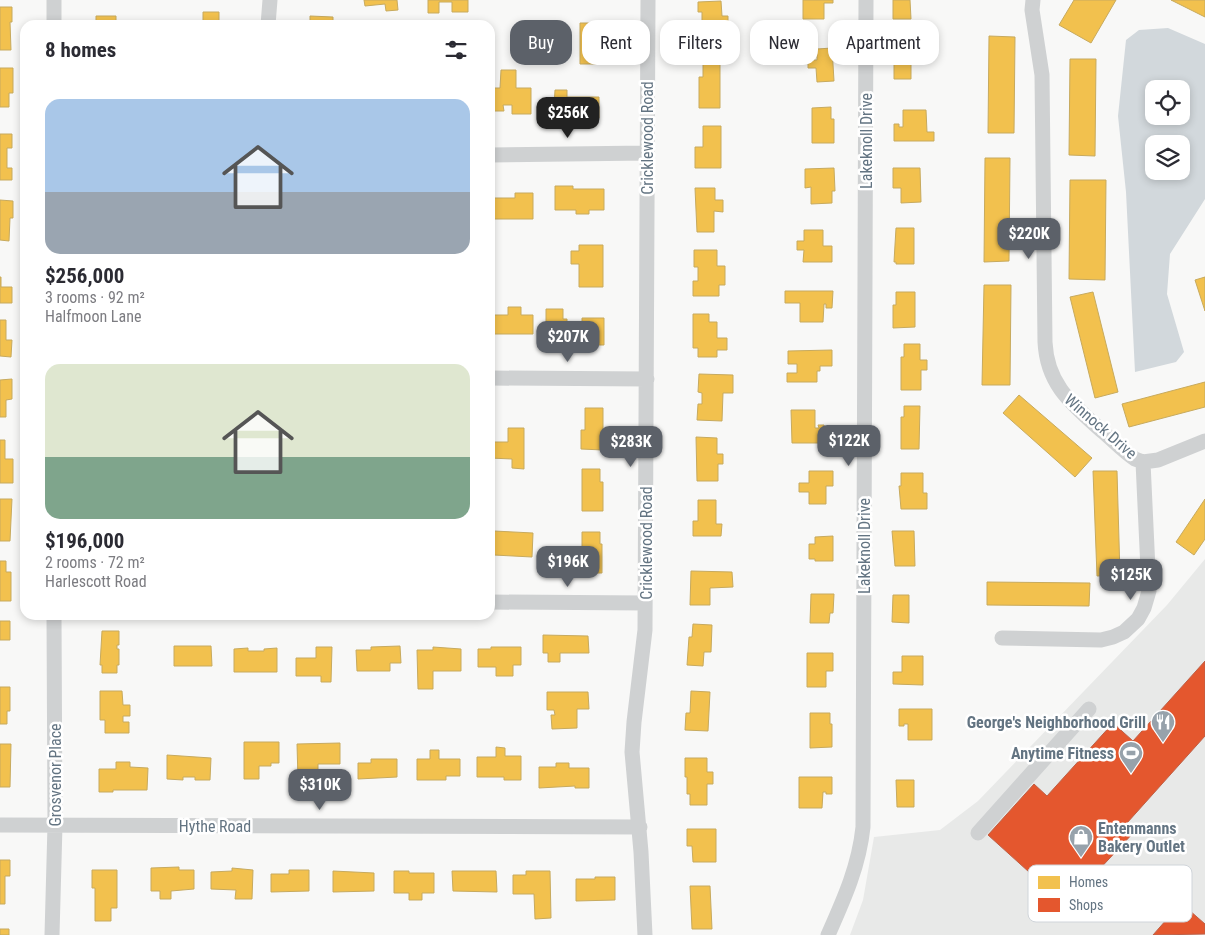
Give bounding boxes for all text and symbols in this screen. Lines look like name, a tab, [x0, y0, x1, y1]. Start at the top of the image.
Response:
chip: Buy	[510, 20, 572, 65]
chip: Rent	[582, 20, 650, 65]
chip: Filters	[660, 20, 740, 65]
chip: New	[750, 20, 818, 65]
chip: Apartment	[828, 20, 939, 65]
icon: filters	[442, 36, 470, 64]
text: 8 homes	[45, 38, 116, 62]
map controls	[1145, 80, 1190, 180]
button: locate	[1145, 80, 1190, 125]
street label: Cricklewood Road	[638, 81, 657, 195]
street label: Lakeknoll Drive	[857, 93, 876, 189]
pin: $256K	[533, 96, 603, 139]
text: $256K	[547, 103, 589, 122]
icon: home	[213, 132, 303, 222]
button: layers	[1145, 135, 1190, 180]
pin: $220K	[994, 218, 1064, 260]
text: $220K	[1008, 224, 1050, 243]
text: $256,000	[45, 264, 124, 288]
text: 3 rooms · 92 m²	[45, 288, 145, 307]
text: Halfmoon Lane	[45, 307, 141, 326]
pin: $207K	[533, 320, 603, 363]
text: $207K	[547, 327, 589, 346]
street label: Winnock Drive	[1061, 390, 1141, 463]
icon: home	[213, 397, 303, 487]
pin: $122K	[814, 424, 884, 467]
pin: $283K	[596, 426, 666, 468]
text: $122K	[828, 431, 870, 450]
text: $283K	[610, 432, 652, 451]
street label: Cricklewood Road	[637, 486, 656, 600]
street label: Lakeknoll Drive	[855, 498, 874, 594]
text: $196,000	[45, 529, 124, 553]
pin: $196K	[533, 546, 603, 588]
text: $196K	[547, 552, 589, 571]
text: 2 rooms · 72 m²	[45, 553, 145, 572]
pin: $125K	[1096, 558, 1166, 601]
text: $125K	[1110, 565, 1152, 584]
text: Harlescott Road	[45, 572, 147, 591]
restaurant icon: George's Neighborhood Grill	[1150, 709, 1176, 743]
place label: George's Neighborhood Grill	[967, 713, 1146, 732]
street label: Grosvenor Place	[46, 723, 65, 827]
sports icon: Anytime Fitness	[1118, 740, 1144, 774]
place label: Anytime Fitness	[1011, 744, 1114, 763]
pin: $310K	[285, 768, 355, 811]
text: $310K	[299, 775, 341, 794]
street label: Hythe Road	[179, 817, 251, 836]
place label: Entenmanns Bakery Outlet	[1098, 819, 1185, 856]
shop icon: Entenmanns Bakery Outlet	[1068, 824, 1094, 858]
legend	[1028, 865, 1192, 922]
text: Homes	[1069, 874, 1108, 890]
text: Shops	[1069, 897, 1103, 913]

